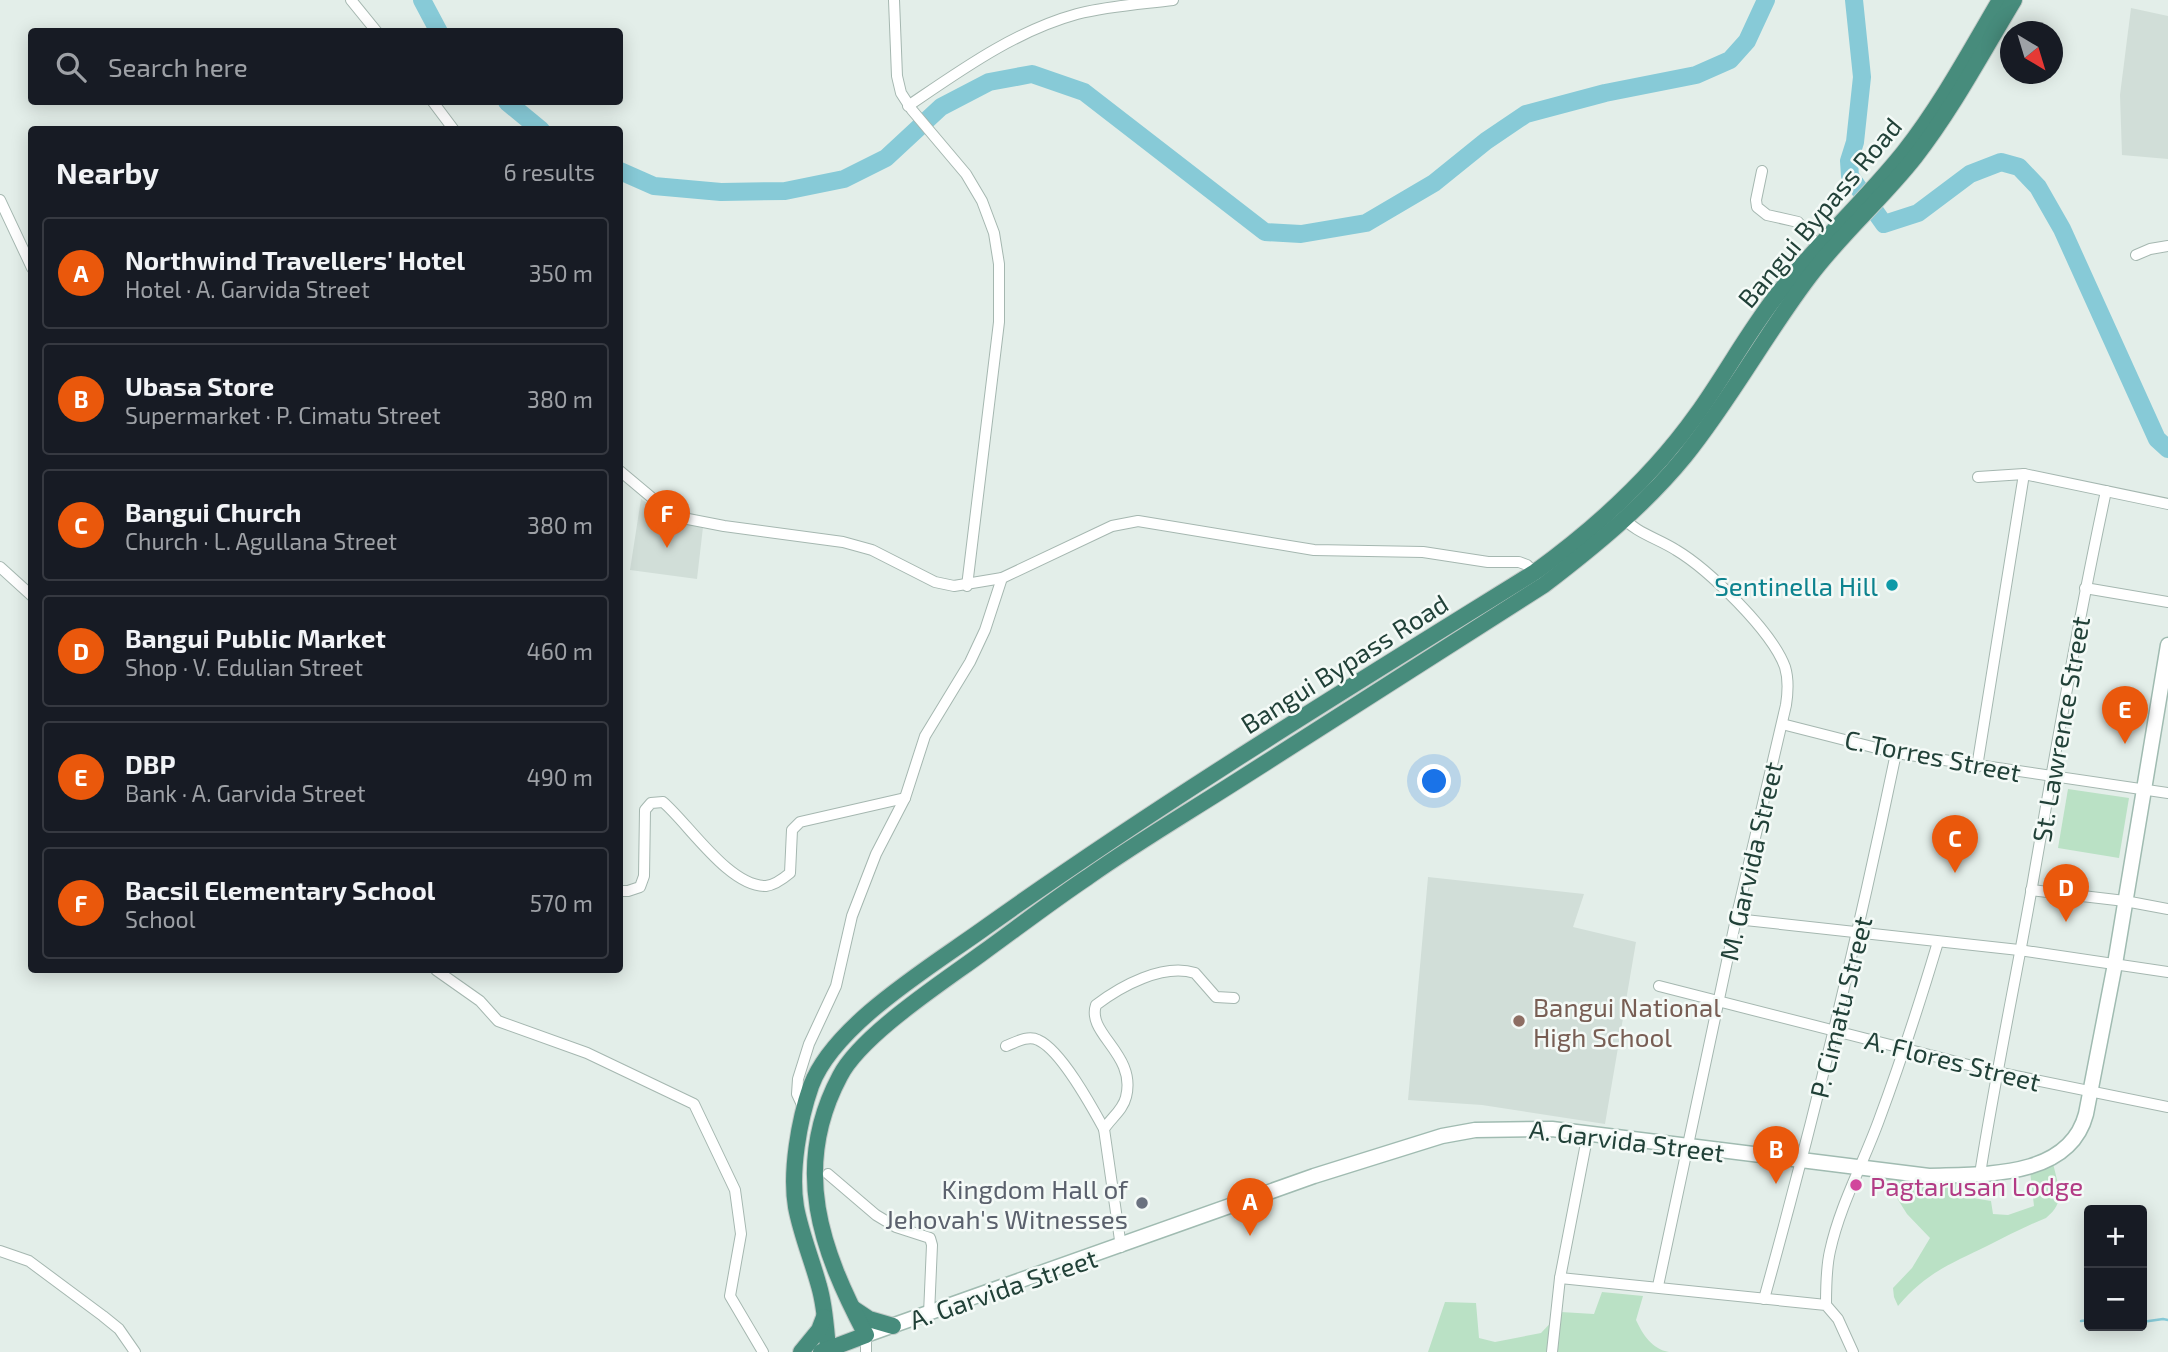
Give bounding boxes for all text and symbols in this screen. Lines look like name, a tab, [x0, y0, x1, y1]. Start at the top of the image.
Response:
north arrow	[2000, 21, 2063, 84]
search box	[28, 28, 623, 105]
icon: search	[52, 48, 90, 86]
text: Search here	[108, 51, 248, 82]
street label: Bangui Bypass Road	[1731, 111, 1907, 313]
text: Nearby	[56, 154, 159, 190]
text: 6 results	[504, 158, 595, 186]
text: Northwind Travellers' Hotel	[125, 244, 465, 275]
text: A	[73, 259, 89, 287]
text: 350 m	[529, 259, 593, 287]
text: Hotel · A. Garvida Street	[125, 275, 370, 303]
text: Ubasa Store	[125, 370, 274, 401]
text: B	[74, 385, 88, 413]
text: 380 m	[527, 385, 593, 413]
text: Supermarket · P. Cimatu Street	[125, 401, 441, 429]
pin: F	[644, 490, 690, 548]
text: Bangui Church	[125, 496, 301, 527]
text: C	[74, 511, 88, 539]
text: 380 m	[527, 511, 593, 539]
text: Church · L. Agullana Street	[125, 527, 397, 555]
place label: Sentinella Hill	[1714, 570, 1878, 601]
marker: Sentinella Hill	[1884, 577, 1900, 593]
street label: Bangui Bypass Road	[1235, 587, 1453, 739]
street label: St. Lawrence Street	[2025, 614, 2095, 844]
text: Bangui Public Market	[125, 622, 386, 653]
text: D	[73, 637, 89, 665]
text: 460 m	[527, 637, 593, 665]
text: Shop · V. Edulian Street	[125, 653, 363, 681]
pin: E	[2102, 686, 2148, 744]
street label: C. Torres Street	[1842, 723, 2024, 787]
text: DBP	[125, 748, 175, 779]
street label: M. Garvida Street	[1712, 759, 1788, 963]
text: E	[74, 763, 88, 791]
text: 490 m	[527, 763, 593, 791]
your location	[1417, 764, 1451, 798]
text: Bank · A. Garvida Street	[125, 779, 366, 807]
pin: C	[1932, 815, 1978, 873]
pin: D	[2043, 864, 2089, 922]
text: Bacsil Elementary School	[125, 874, 435, 905]
text: F	[75, 889, 87, 917]
text: 570 m	[530, 889, 593, 917]
text: School	[125, 905, 195, 933]
street label: P. Cimatu Street	[1802, 913, 1878, 1101]
place label: Bangui National High School	[1533, 991, 1721, 1052]
marker: Bangui National High School	[1511, 1013, 1527, 1029]
street label: A. Flores Street	[1862, 1023, 2044, 1097]
street label: A. Garvida Street	[1528, 1113, 1726, 1167]
pin: B	[1753, 1126, 1799, 1184]
place label: Pagtarusan Lodge	[1870, 1170, 2083, 1201]
place label: Kingdom Hall of Jehovah's Witnesses	[885, 1173, 1129, 1234]
marker: Pagtarusan Lodge	[1848, 1177, 1864, 1193]
pin: A	[1227, 1178, 1273, 1236]
marker: Kingdom Hall of Jehovah's Witnesses	[1134, 1195, 1150, 1211]
map controls	[2084, 1205, 2147, 1331]
button: +	[2084, 1205, 2147, 1268]
street label: A. Garvida Street	[905, 1241, 1101, 1335]
button: −	[2084, 1268, 2147, 1331]

